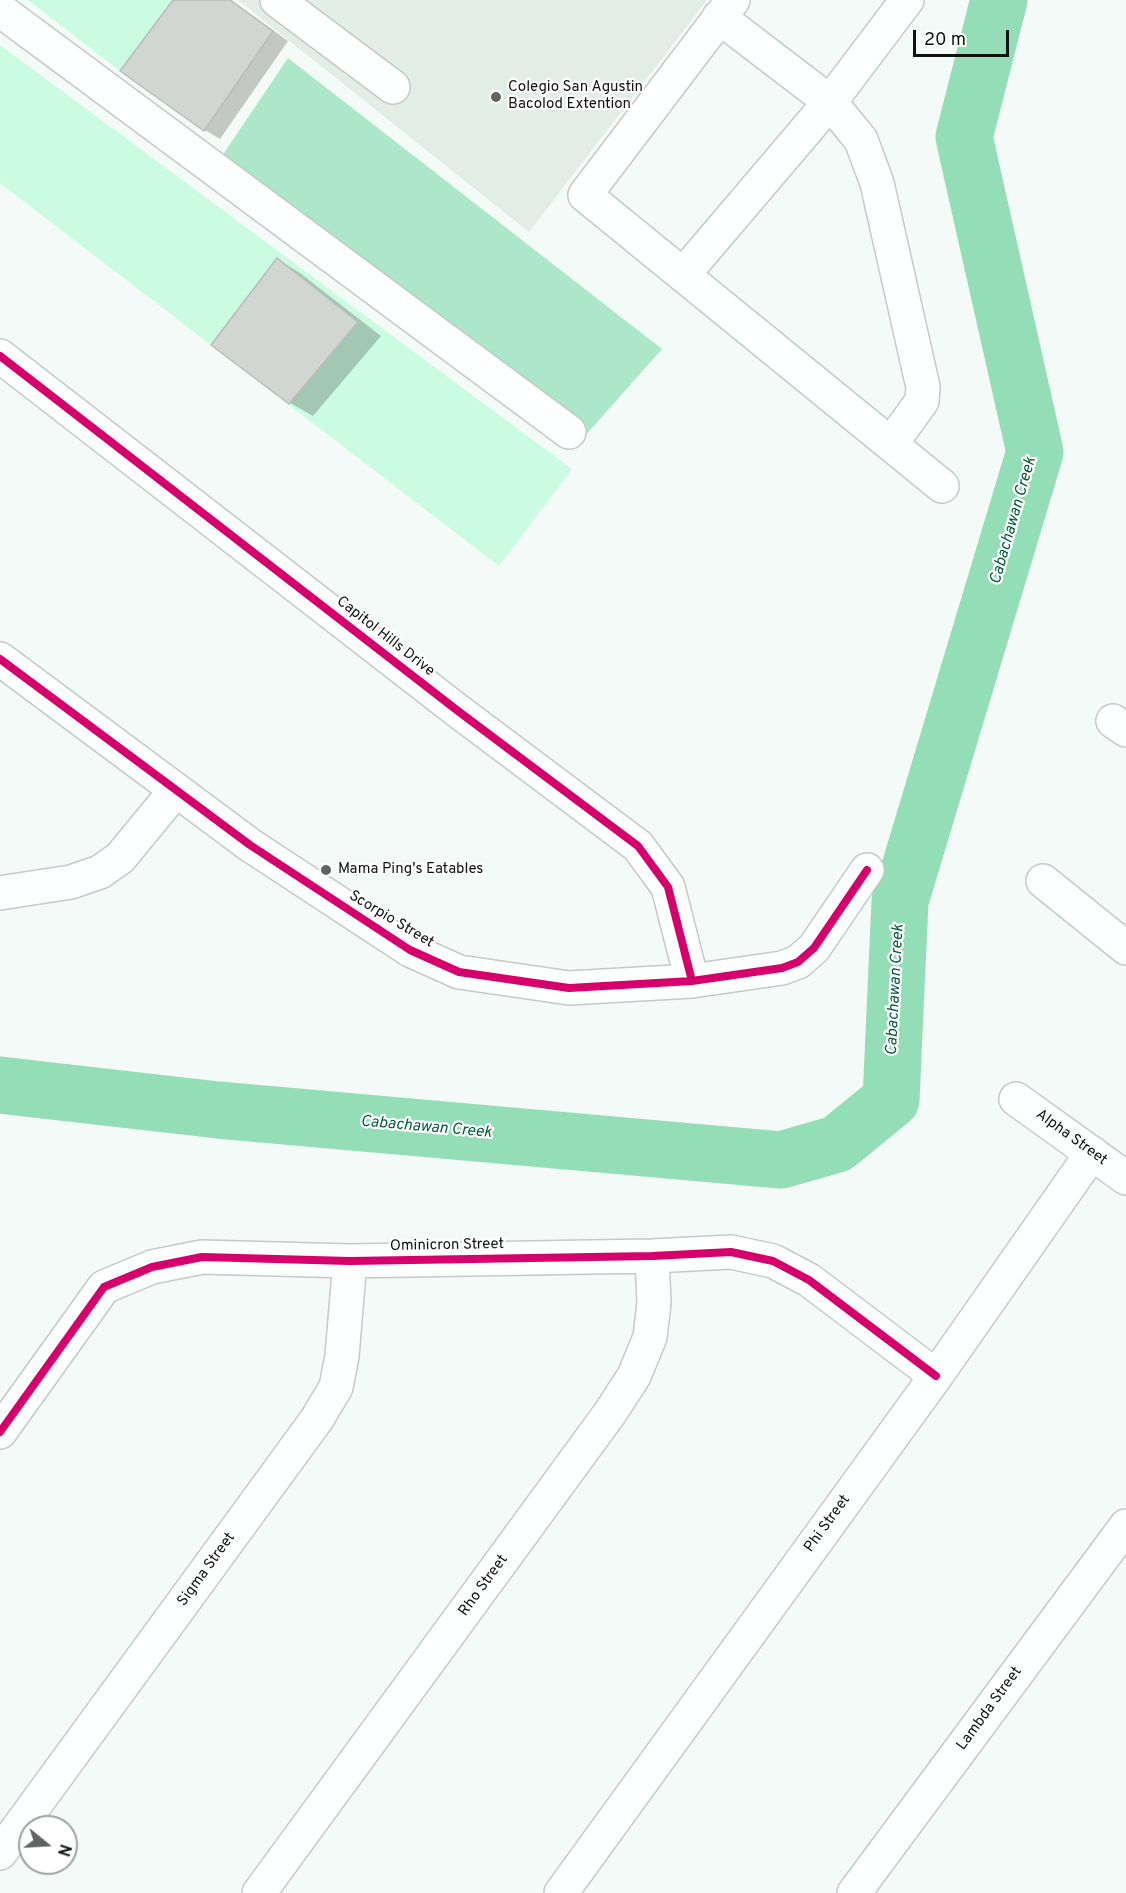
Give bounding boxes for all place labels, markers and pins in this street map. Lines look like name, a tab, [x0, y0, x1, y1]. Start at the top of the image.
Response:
place label: Colegio San Agustin Bacolod Extention	[508, 79, 643, 114]
marker: Colegio San Agustin Bacolod Extention	[489, 90, 503, 104]
place label: Mama Ping's Eatables	[338, 861, 483, 879]
marker: Mama Ping's Eatables	[319, 863, 333, 877]

